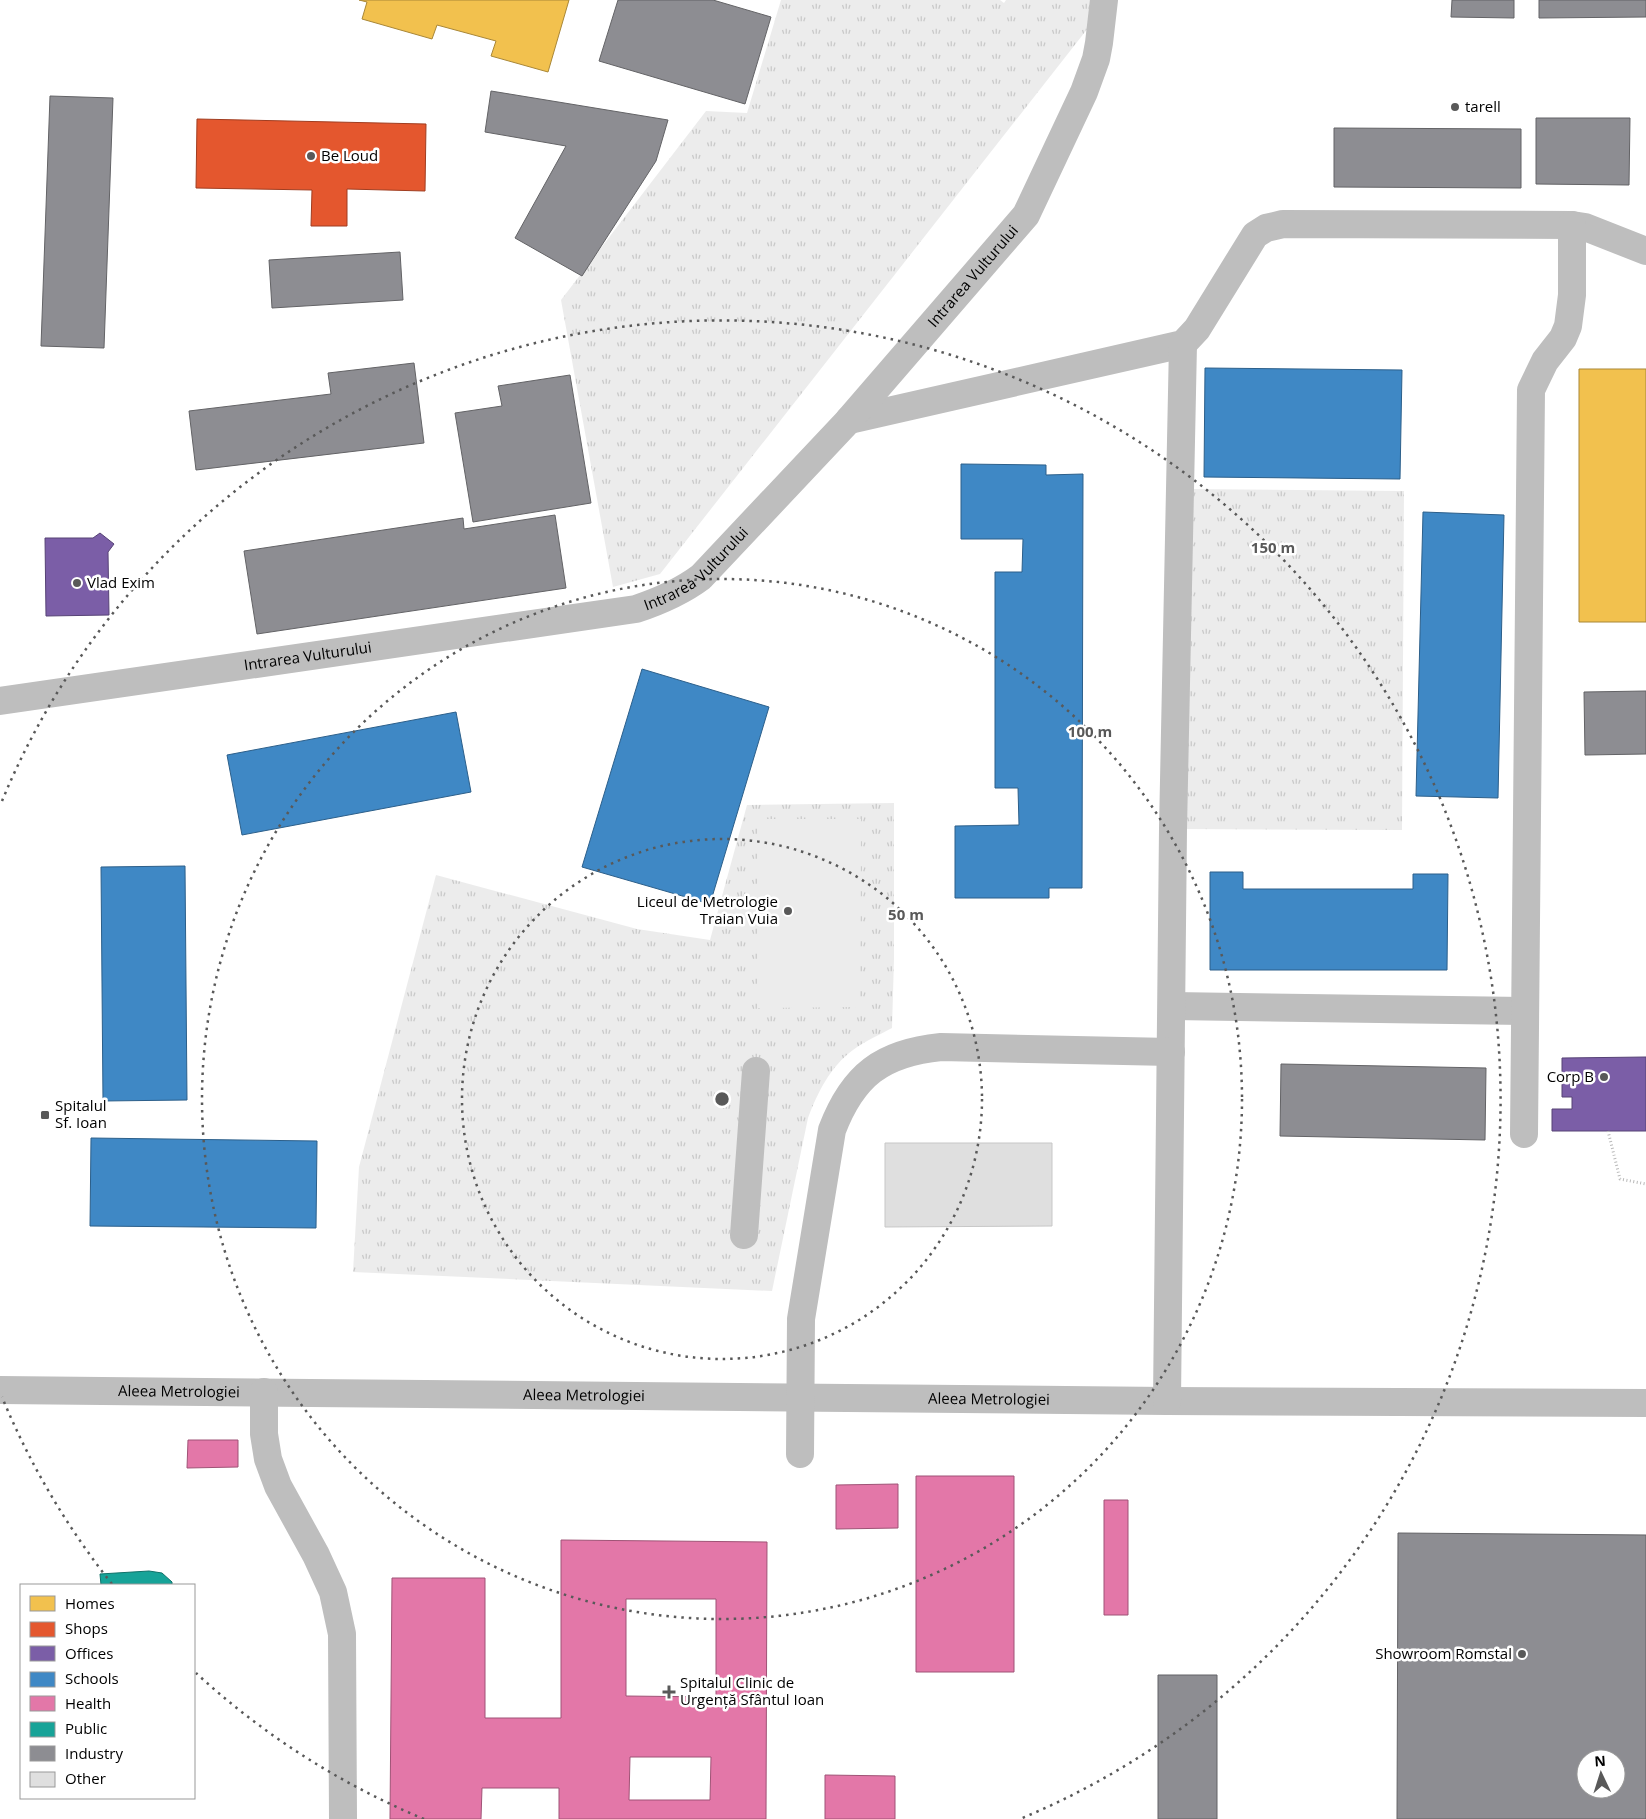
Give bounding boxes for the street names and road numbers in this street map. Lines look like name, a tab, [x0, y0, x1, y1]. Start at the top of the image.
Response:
street label: Intrarea Vulturului	[923, 220, 1022, 331]
street label: Intrarea Vulturului	[641, 522, 752, 614]
street label: Intrarea Vulturului	[243, 636, 373, 675]
street label: Aleea Metrologiei	[118, 1380, 240, 1401]
street label: Aleea Metrologiei	[523, 1384, 645, 1405]
street label: Aleea Metrologiei	[928, 1388, 1050, 1409]

